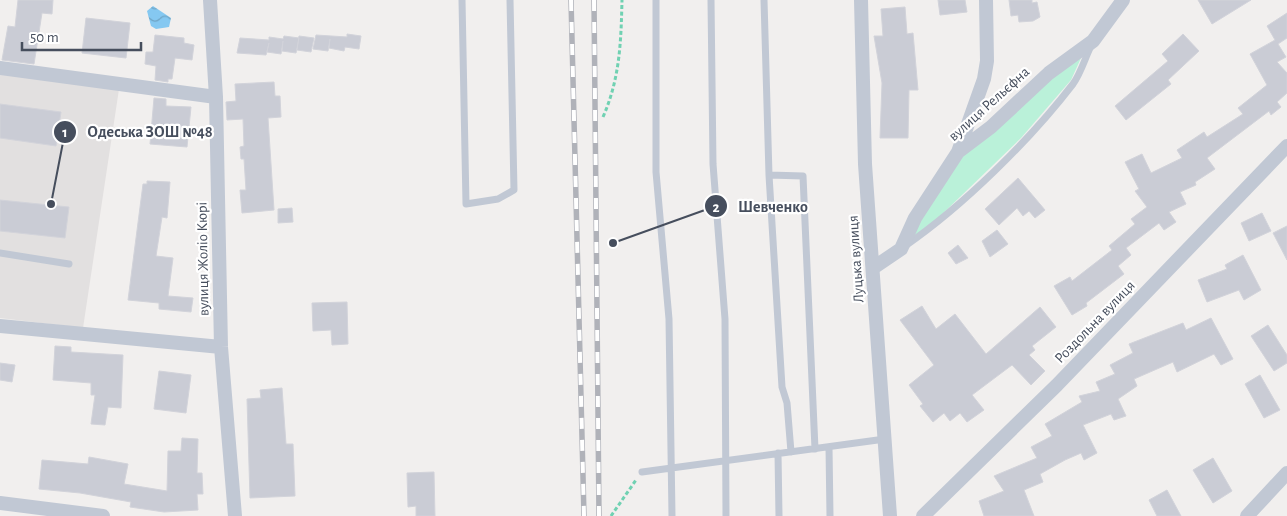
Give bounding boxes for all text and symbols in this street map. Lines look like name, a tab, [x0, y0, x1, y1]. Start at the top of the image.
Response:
scale bar	[22, 20, 141, 52]
text: 50 m	[30, 30, 59, 45]
street label: вулиця Рельєфна	[946, 64, 1032, 144]
callout: Одеська ЗОШ №48	[52, 116, 223, 147]
text: Одеська ЗОШ №48	[87, 124, 213, 140]
text: 1	[62, 125, 68, 140]
callout: Шевченко	[704, 191, 818, 222]
text: Шевченко	[738, 199, 808, 215]
text: 2	[712, 200, 720, 215]
street label: вулиця Жоліо Кюрі	[195, 202, 211, 316]
street label: Луцька вулиця	[845, 215, 867, 303]
street label: Роздольна вулиця	[1052, 278, 1138, 366]

